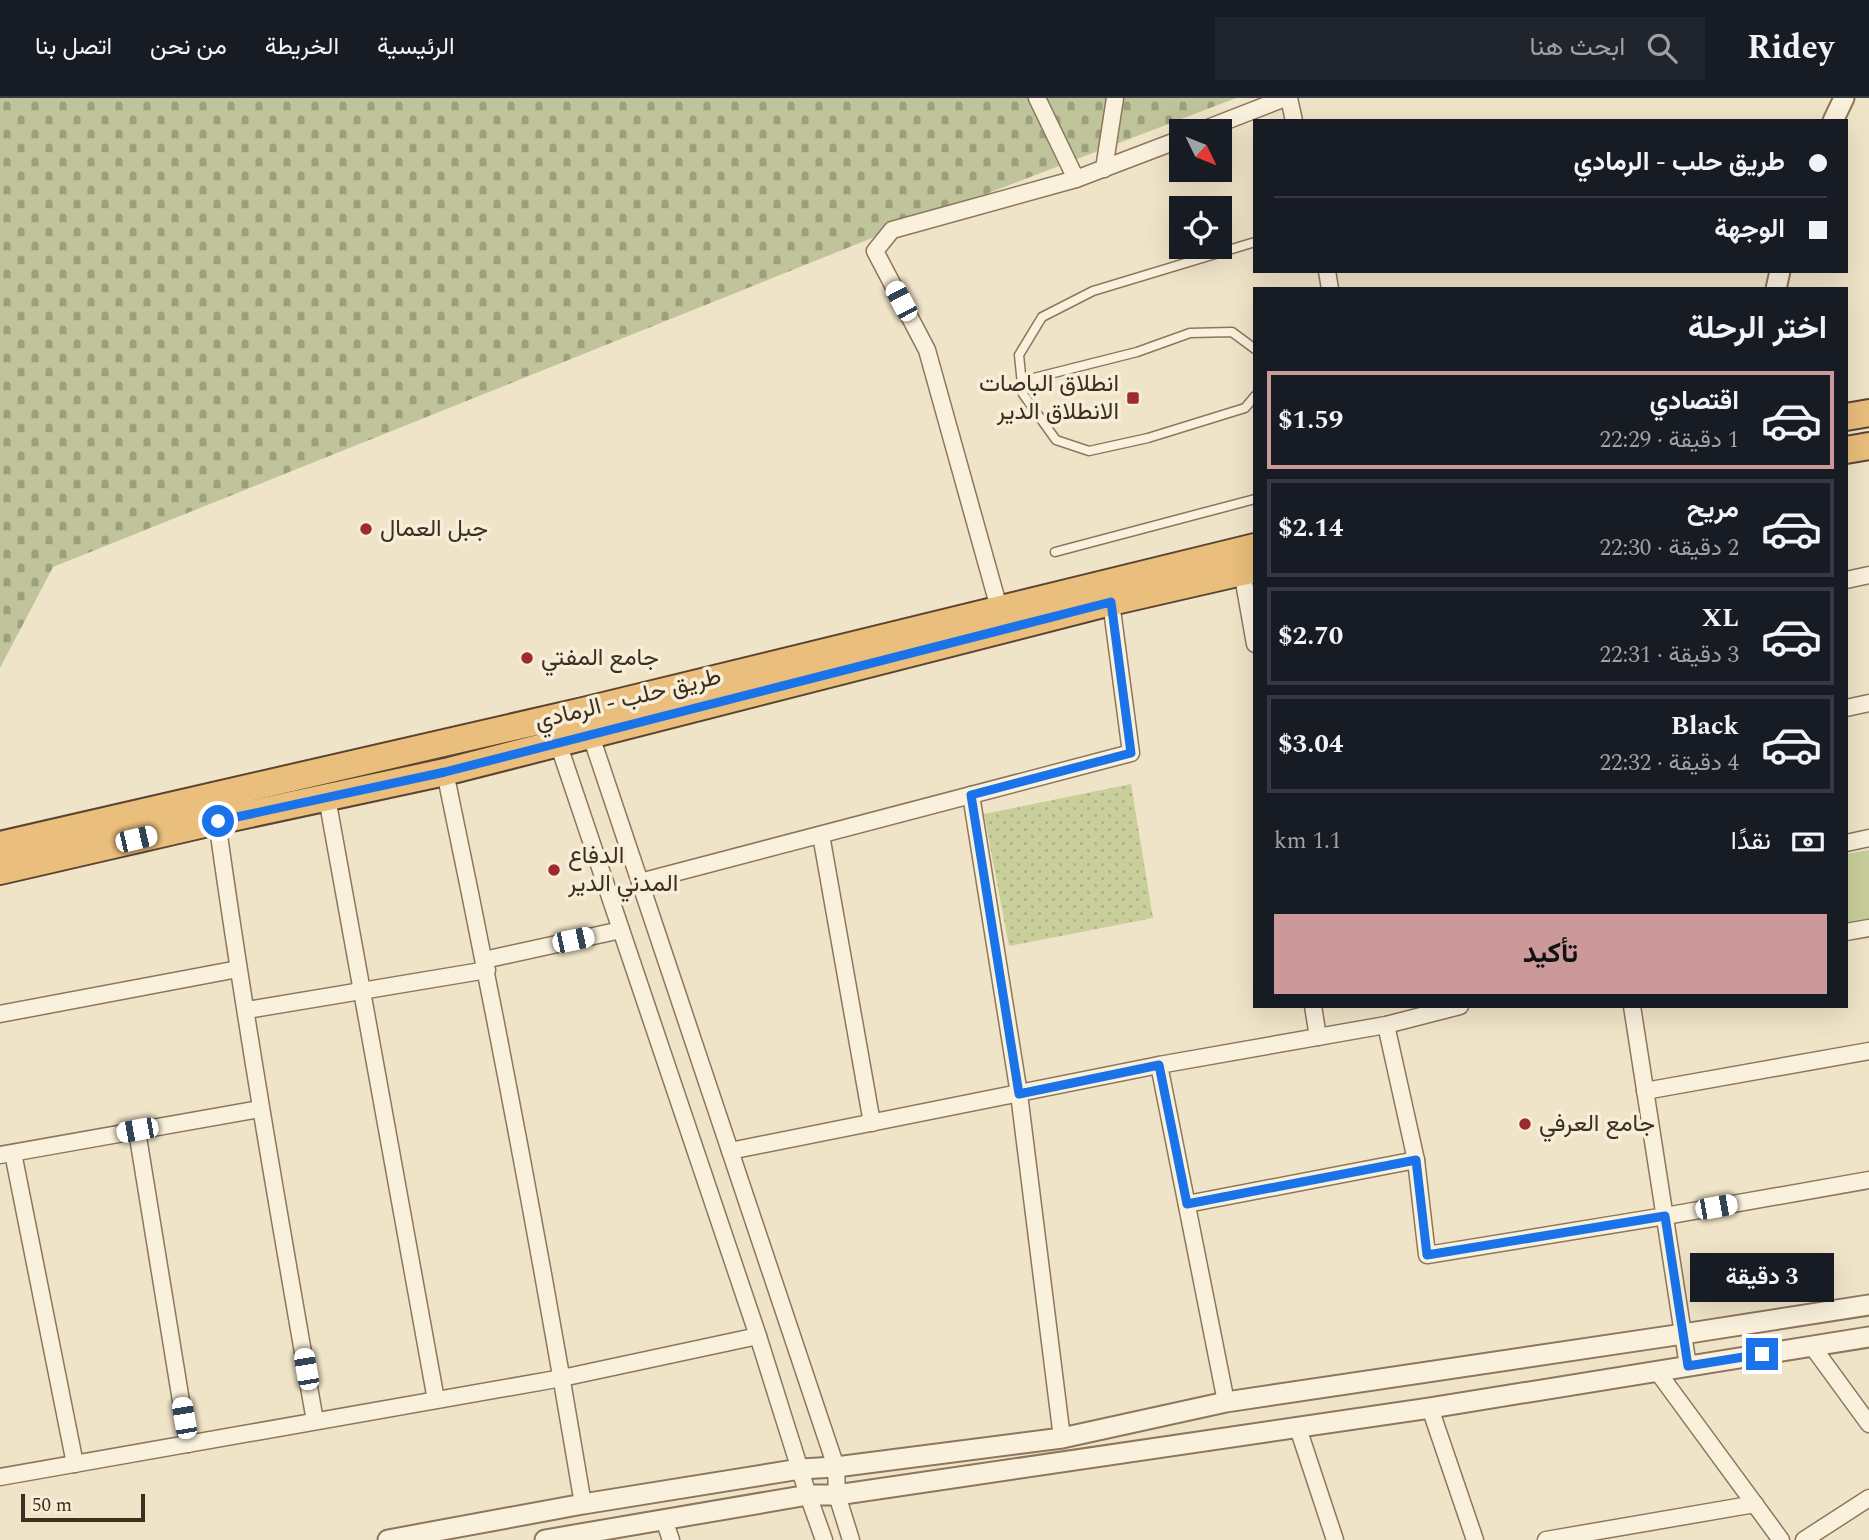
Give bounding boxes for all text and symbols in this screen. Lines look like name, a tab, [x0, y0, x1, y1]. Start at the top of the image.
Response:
search box	[1215, 17, 1705, 80]
text: Ridey	[1747, 23, 1834, 73]
text: ابحث هنا	[1530, 27, 1625, 67]
text: اتصل بنا	[35, 29, 112, 65]
text: من نحن	[150, 29, 227, 65]
text: الخريطة	[265, 29, 339, 65]
text: الرئيسية	[377, 29, 455, 65]
icon: search	[1643, 29, 1681, 67]
north arrow	[1169, 119, 1232, 182]
map controls	[1169, 119, 1232, 259]
text: طريق حلب - الرمادي	[1574, 142, 1785, 182]
button: locate	[1169, 196, 1232, 259]
text: الوجهة	[1714, 209, 1785, 249]
car	[882, 278, 921, 324]
text: اختر الرحلة	[1688, 304, 1827, 353]
place label: انطلاق الباصات الانطلاق الدير	[979, 366, 1119, 430]
text: اقتصادي	[1650, 381, 1739, 421]
icon: car	[1760, 389, 1823, 452]
marker: انطلاق الباصات الانطلاق الدير	[1125, 390, 1141, 406]
text: $1.59	[1278, 400, 1343, 440]
text: 1 دقيقة · 22:29	[1600, 423, 1739, 458]
text: مريح	[1687, 489, 1739, 529]
icon: car	[1760, 497, 1823, 560]
text: $2.14	[1278, 508, 1343, 548]
place label: جبل العمال	[380, 511, 488, 547]
marker: جبل العمال	[358, 521, 374, 537]
text: 2 دقيقة · 22:30	[1600, 531, 1739, 566]
text: XL	[1702, 598, 1739, 638]
icon: car	[1760, 605, 1823, 668]
text: $2.70	[1278, 616, 1343, 656]
text: 3 دقيقة · 22:31	[1600, 638, 1739, 673]
place label: جامع المفتي	[541, 640, 659, 676]
marker: جامع المفتي	[519, 650, 535, 666]
street label: طريق حلب - الرمادي	[531, 658, 725, 740]
text: Black	[1671, 706, 1739, 746]
icon: car	[1760, 713, 1823, 776]
text: $3.04	[1278, 724, 1343, 764]
text: 4 دقيقة · 22:32	[1600, 746, 1739, 781]
route start	[202, 805, 234, 837]
text: نقدًا	[1731, 821, 1771, 861]
icon: cash	[1789, 823, 1827, 861]
car	[114, 824, 159, 854]
text: 1.1 km	[1274, 824, 1341, 859]
place label: الدفاع المدني الدير	[567, 838, 678, 902]
marker: الدفاع المدني الدير	[546, 862, 562, 878]
button: تأكيد	[1274, 914, 1827, 994]
car	[551, 925, 596, 955]
place label: جامع العرفي	[1539, 1106, 1655, 1142]
car	[115, 1116, 160, 1144]
marker: جامع العرفي	[1517, 1116, 1533, 1132]
car	[1694, 1193, 1739, 1221]
callout: 3 دقيقة	[1690, 1252, 1834, 1302]
text: 3 دقيقة	[1726, 1260, 1798, 1295]
route end	[1746, 1338, 1778, 1370]
car	[293, 1346, 320, 1392]
car	[171, 1395, 198, 1441]
scale bar	[21, 1491, 145, 1523]
text: 50 m	[32, 1491, 72, 1520]

